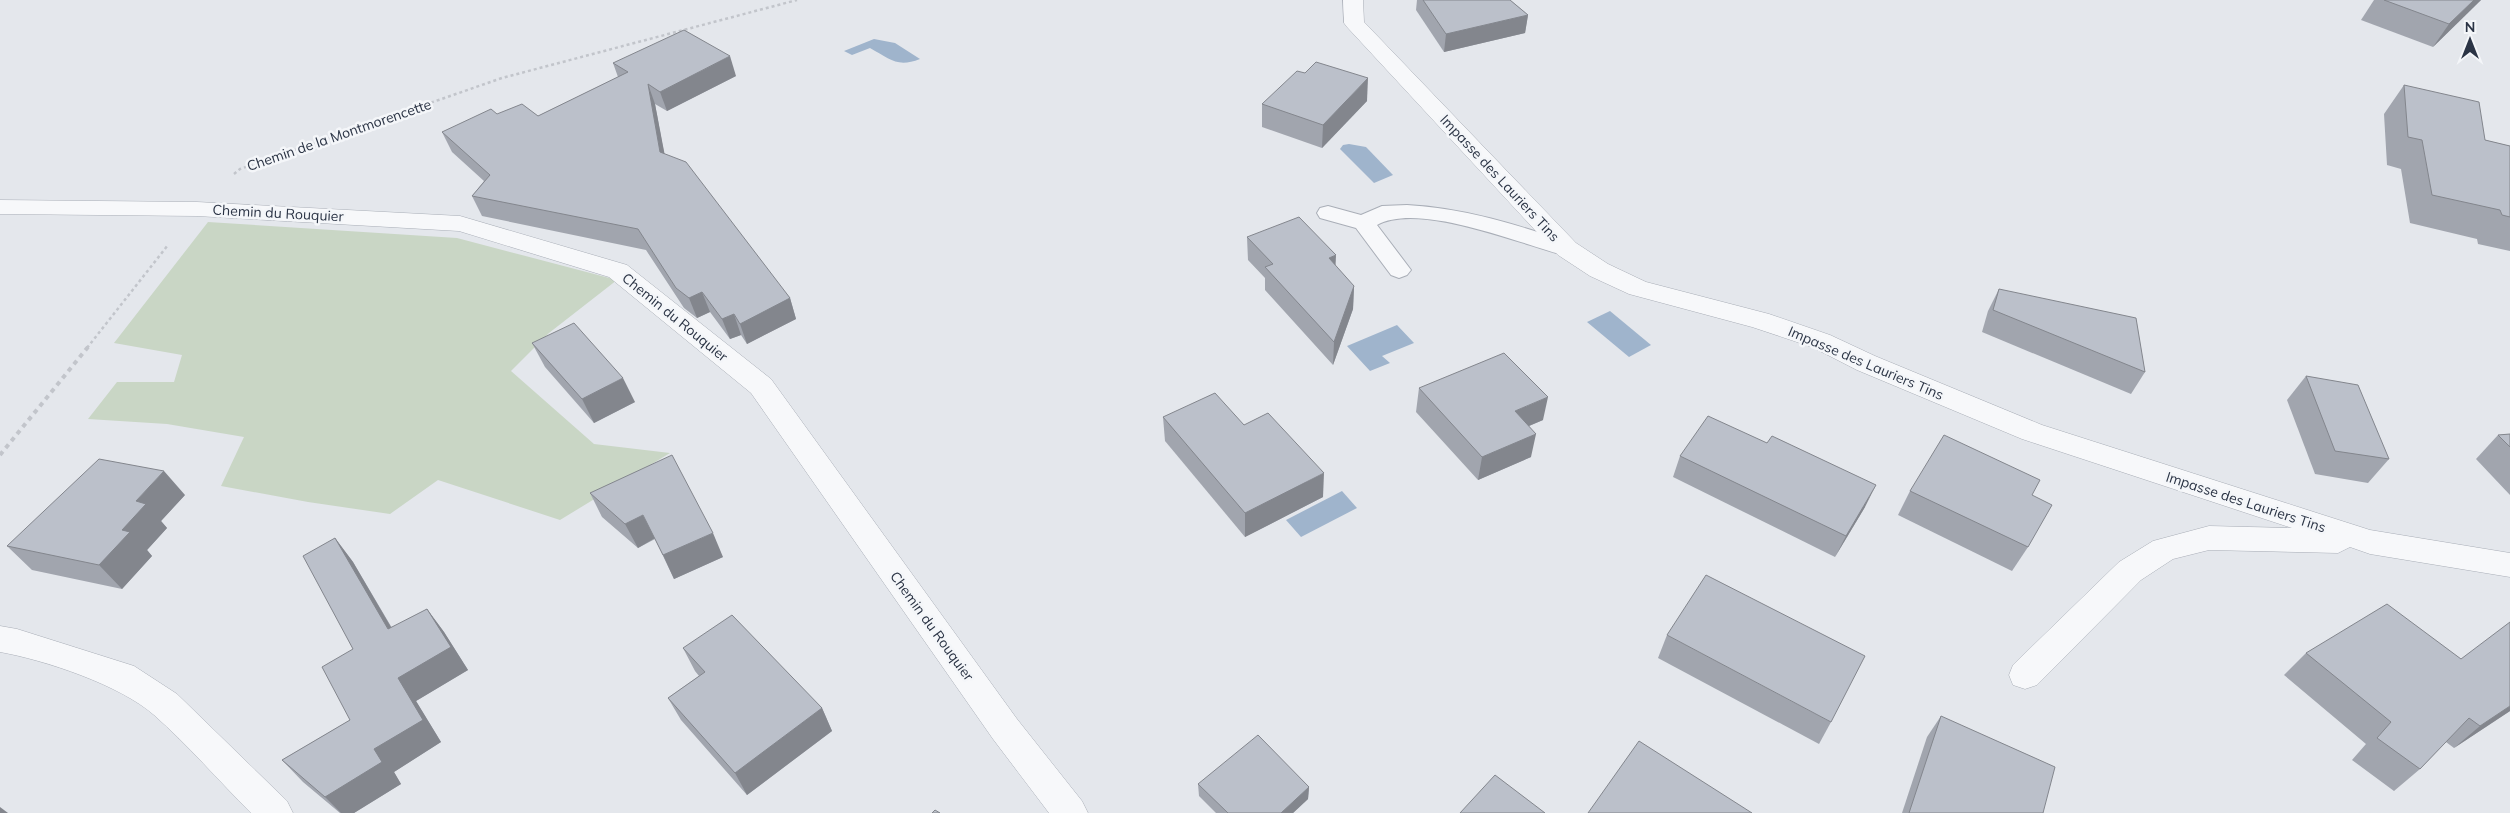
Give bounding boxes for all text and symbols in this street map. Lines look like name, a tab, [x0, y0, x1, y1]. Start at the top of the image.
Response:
north arrow	[2445, 15, 2495, 65]
text: N	[2465, 18, 2475, 36]
street label: Chemin de la Montmorencette	[244, 95, 434, 175]
street label: Impasse des Lauriers Tins	[1436, 111, 1564, 245]
street label: Chemin du Rouquier	[212, 201, 345, 225]
street label: Chemin du Rouquier	[618, 269, 732, 366]
street label: Impasse des Lauriers Tins	[1786, 322, 1947, 404]
street label: Impasse des Lauriers Tins	[2164, 468, 2328, 536]
street label: Chemin du Rouquier	[886, 568, 978, 685]

